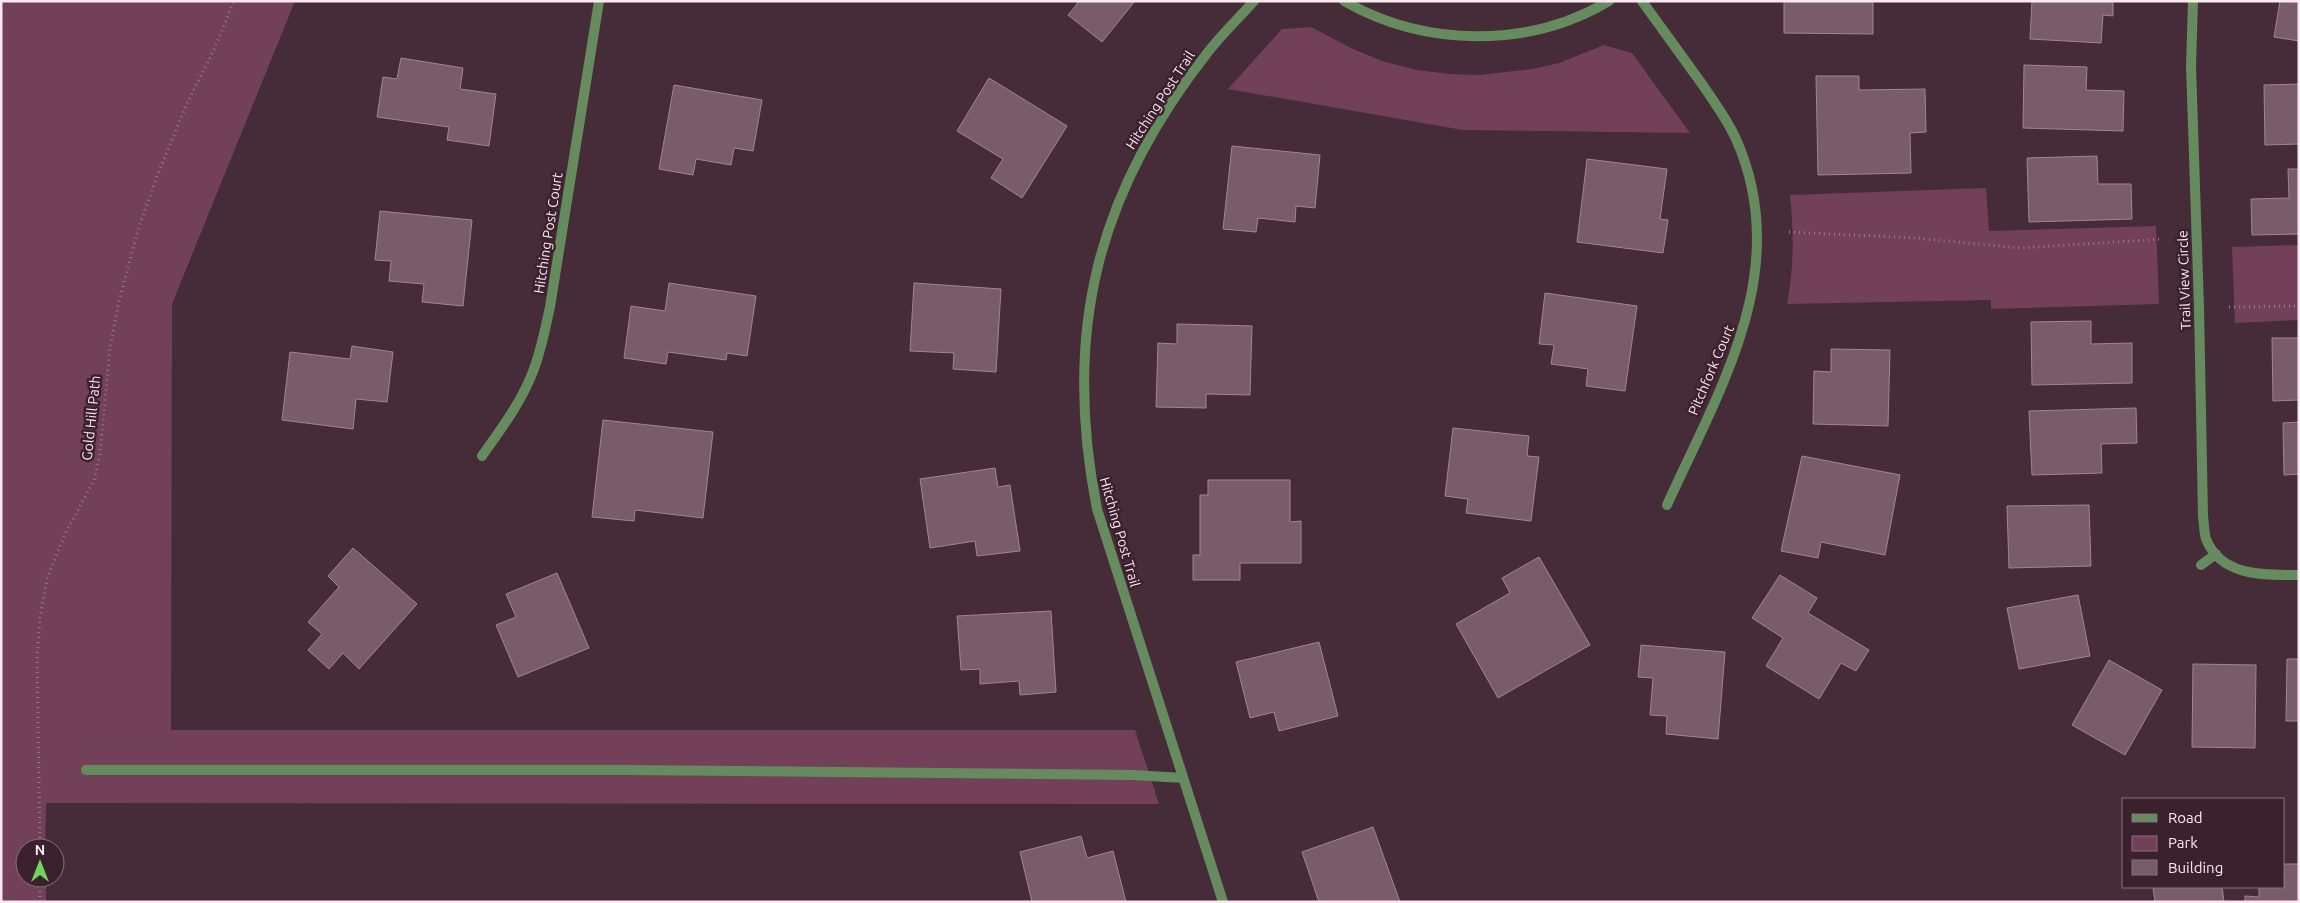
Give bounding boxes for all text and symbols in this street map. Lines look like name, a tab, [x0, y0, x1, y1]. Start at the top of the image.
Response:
street label: Hitching Post Trail	[1122, 48, 1198, 152]
street label: Hitching Post Court	[531, 171, 566, 295]
street label: Trail View Circle	[2174, 230, 2194, 330]
street label: Pitchfork Court	[1685, 322, 1737, 417]
street label: Gold Hill Path	[79, 375, 103, 461]
street label: Hitching Post Trail	[1097, 475, 1143, 589]
legend	[2122, 798, 2285, 888]
text: Road	[2168, 809, 2203, 826]
text: Park	[2168, 834, 2198, 851]
north arrow	[15, 838, 65, 888]
text: N	[35, 842, 45, 858]
text: Building	[2168, 859, 2223, 876]

